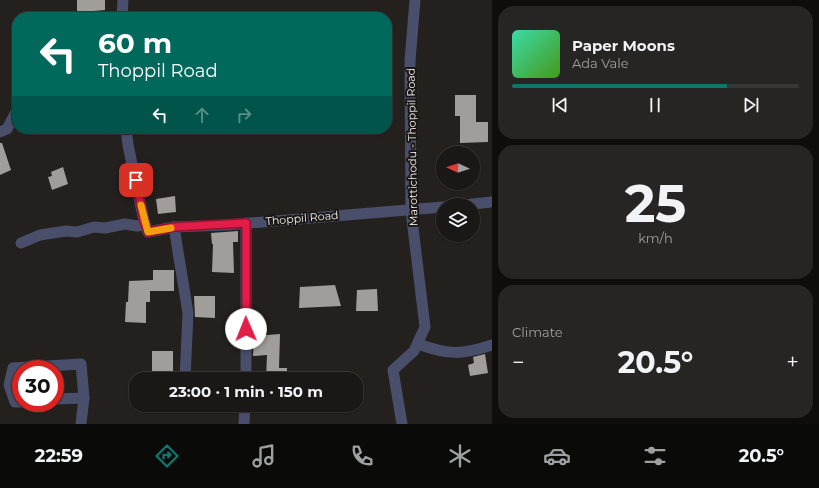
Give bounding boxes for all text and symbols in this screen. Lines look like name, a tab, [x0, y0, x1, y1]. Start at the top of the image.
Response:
text: 60 m	[98, 26, 172, 60]
icon: left	[32, 28, 84, 80]
text: Paper Moons	[572, 36, 675, 55]
text: Ada Vale	[572, 55, 629, 71]
text: Thoppil Road	[98, 60, 218, 82]
street label: Marottichodu - Thoppil Road	[404, 68, 420, 226]
icon: previous	[549, 94, 571, 116]
icon: pause	[644, 94, 666, 116]
icon: next	[740, 94, 762, 116]
icon: left	[149, 104, 171, 126]
icon: ahead	[191, 104, 213, 126]
icon: right	[233, 104, 255, 126]
north arrow	[436, 146, 480, 190]
map controls	[436, 146, 480, 242]
pin	[119, 163, 153, 197]
icon: arrive	[125, 169, 147, 191]
text: 25	[625, 172, 686, 235]
button: layers	[436, 198, 480, 242]
street label: Thoppil Road	[265, 208, 339, 228]
text: km/h	[638, 230, 673, 246]
position arrow	[225, 308, 267, 350]
text: Climate	[512, 324, 563, 340]
text: 20.5°	[618, 344, 693, 381]
text: −	[512, 349, 525, 376]
text: +	[786, 349, 799, 376]
speed limit sign: 30	[12, 360, 64, 412]
text: 23:00 · 1 min · 150 m	[169, 382, 323, 401]
icon: directions	[153, 442, 181, 470]
icon: music	[250, 442, 278, 470]
icon: phone	[348, 442, 376, 470]
icon: climate	[446, 442, 474, 470]
icon: car	[543, 442, 571, 470]
icon: filters	[641, 442, 669, 470]
text: 22:59	[35, 445, 83, 467]
text: 20.5°	[739, 445, 784, 467]

